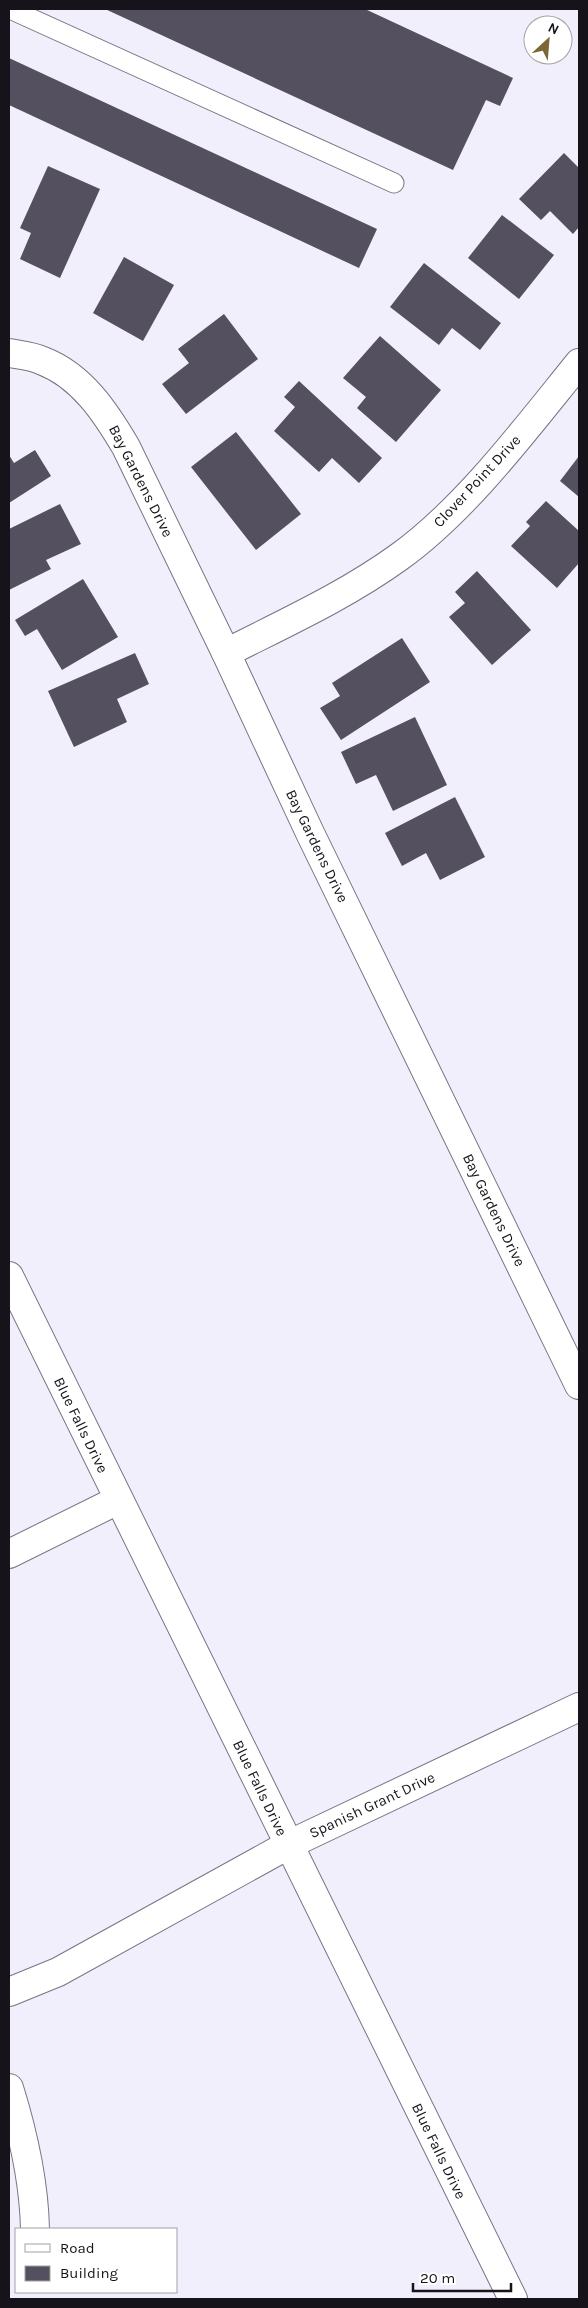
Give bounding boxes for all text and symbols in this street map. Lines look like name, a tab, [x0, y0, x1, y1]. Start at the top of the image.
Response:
north arrow	[523, 15, 573, 65]
text: N	[545, 19, 562, 39]
street label: Bay Gardens Drive	[105, 422, 177, 540]
street label: Clover Point Drive	[429, 431, 525, 531]
street label: Bay Gardens Drive	[282, 787, 352, 905]
street label: Bay Gardens Drive	[459, 1151, 529, 1269]
street label: Blue Falls Drive	[50, 1374, 112, 1476]
street label: Blue Falls Drive	[229, 1737, 291, 1839]
street label: Spanish Grant Drive	[306, 1768, 438, 1842]
street label: Blue Falls Drive	[408, 2100, 470, 2202]
legend	[15, 2228, 178, 2293]
text: Road	[60, 2239, 95, 2257]
scale bar	[413, 2260, 510, 2292]
text: Building	[60, 2264, 118, 2282]
text: 20 m	[420, 2269, 455, 2287]

